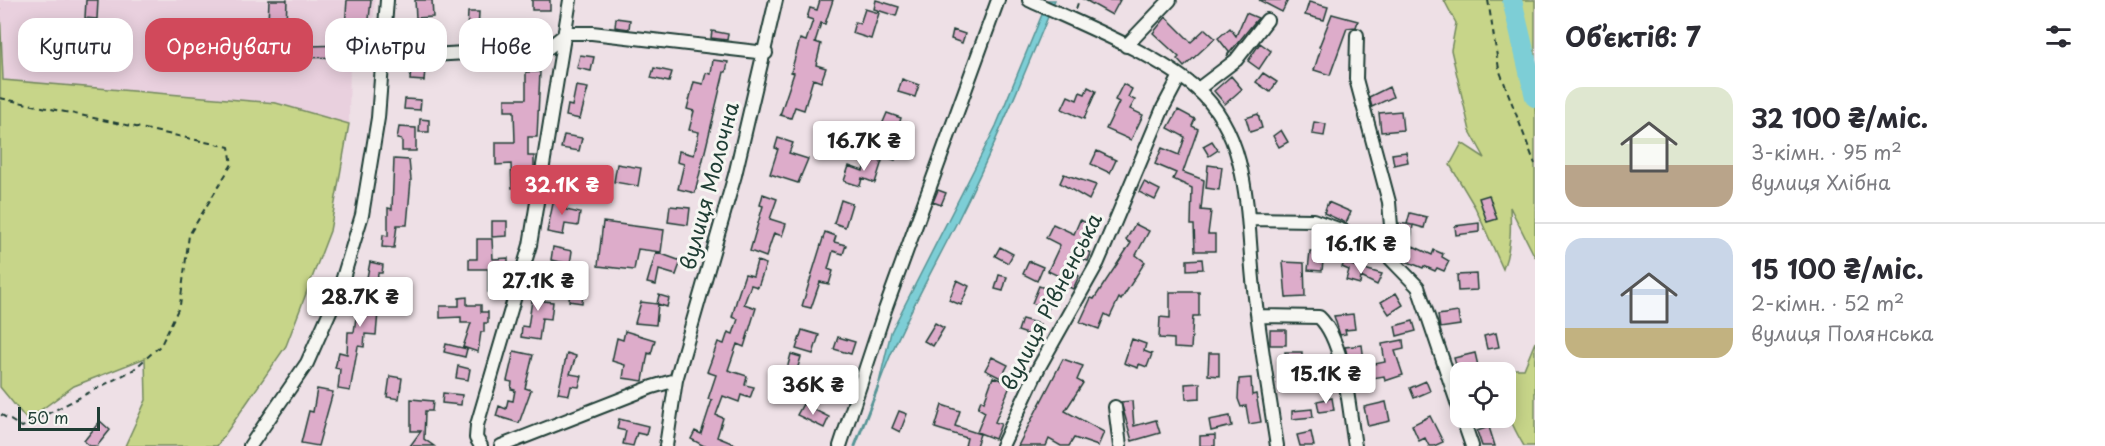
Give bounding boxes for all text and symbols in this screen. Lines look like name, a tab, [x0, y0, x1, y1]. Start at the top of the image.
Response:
text: Об’єктів: 7	[1565, 17, 1701, 56]
chip: Купити	[18, 18, 133, 72]
chip: Орендувати	[145, 18, 313, 72]
chip: Фільтри	[325, 18, 447, 72]
chip: Нове	[459, 18, 553, 72]
icon: filters	[2042, 20, 2075, 53]
street label: вулиця Молочна	[670, 97, 746, 273]
text: 32 100 ₴/міс.	[1751, 98, 1928, 137]
icon: home	[1613, 111, 1685, 183]
pin: 16.7K ₴	[809, 121, 919, 172]
text: 16.7K ₴	[827, 125, 901, 155]
text: 3-кімн. · 95 m²	[1751, 137, 1902, 167]
pin: 32.1K ₴	[507, 165, 617, 216]
text: вулиця Хлібна	[1751, 167, 1890, 197]
text: 32.1K ₴	[525, 169, 599, 199]
street label: вулиця Рівненська	[992, 207, 1109, 395]
pin: 16.1K ₴	[1306, 224, 1416, 275]
text: 16.1K ₴	[1325, 228, 1397, 258]
text: 15 100 ₴/міс.	[1751, 249, 1924, 288]
pin: 27.1K ₴	[483, 261, 593, 312]
icon: home	[1613, 262, 1685, 334]
text: 27.1K ₴	[502, 265, 574, 295]
pin: 28.7K ₴	[305, 277, 415, 328]
text: 28.7K ₴	[321, 281, 399, 311]
text: 2-кімн. · 52 m²	[1751, 288, 1904, 318]
text: вулиця Полянська	[1751, 318, 1933, 348]
pin: 15.1K ₴	[1271, 354, 1381, 405]
text: 15.1K ₴	[1291, 358, 1361, 388]
map controls	[1450, 362, 1516, 428]
button: locate	[1450, 362, 1516, 428]
pin: 36K ₴	[771, 365, 855, 416]
text: 36K ₴	[782, 369, 844, 399]
scale bar	[18, 404, 100, 432]
text: 50 m	[27, 405, 68, 429]

